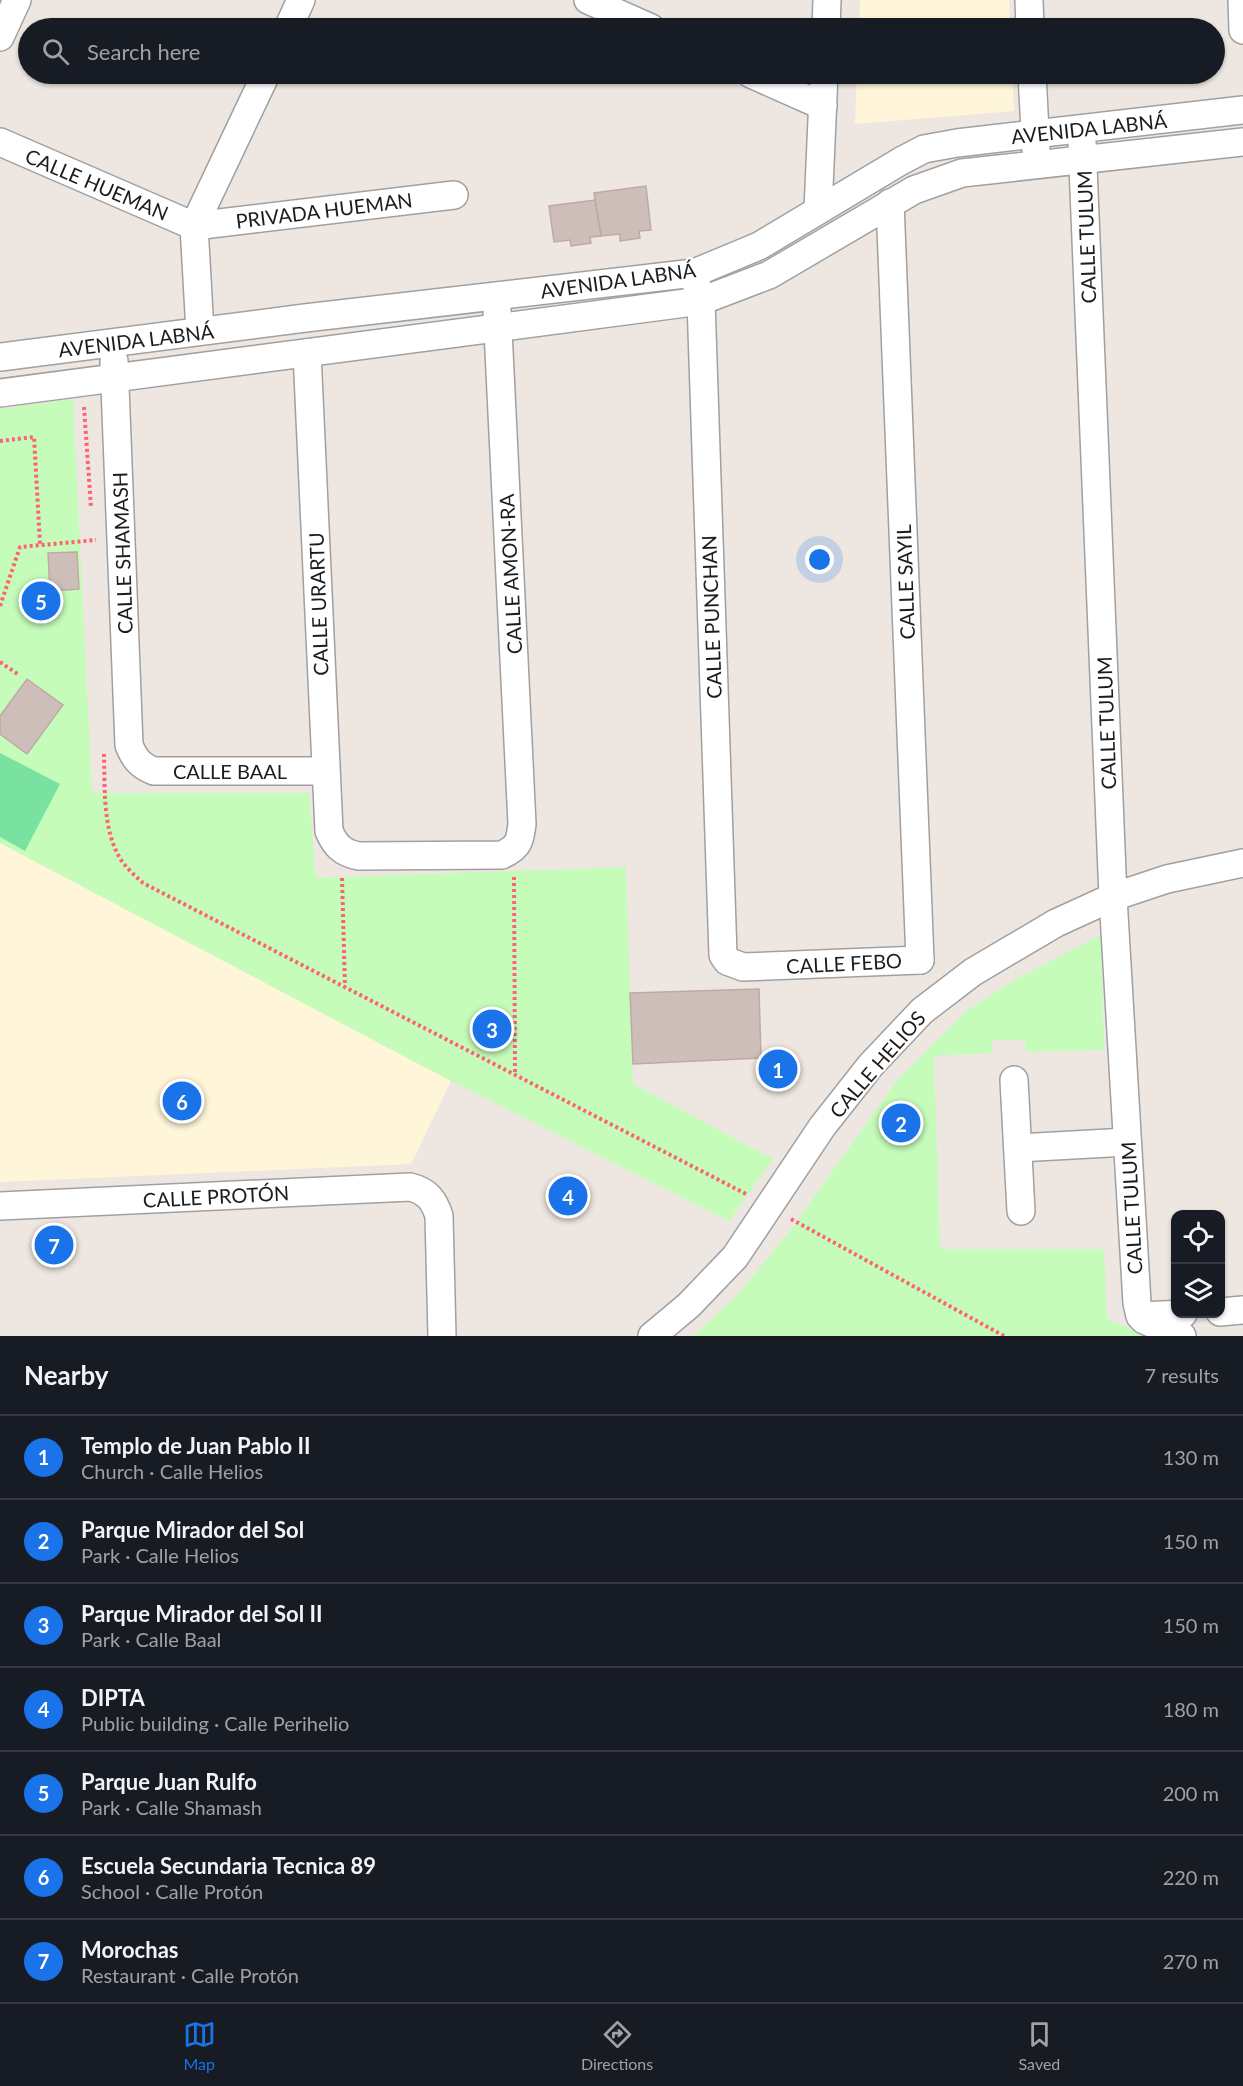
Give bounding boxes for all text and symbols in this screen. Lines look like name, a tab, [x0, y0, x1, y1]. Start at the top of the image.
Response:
search box	[18, 18, 1225, 84]
icon: search	[39, 35, 72, 68]
text: Search here	[87, 38, 200, 65]
street label: AVENIDA LABNÁ	[1010, 108, 1169, 148]
street label: CALLE HUEMAN	[22, 143, 172, 225]
street label: CALLE TULUM	[1072, 170, 1100, 304]
street label: PRIVADA HUEMAN	[234, 187, 414, 233]
street label: AVENIDA LABNÁ	[539, 257, 698, 303]
street label: AVENIDA LABNÁ	[57, 318, 216, 361]
street label: CALLE SHAMASH	[107, 472, 137, 634]
street label: CALLE AMON-RA	[494, 493, 526, 655]
street label: CALLE SAYIL	[891, 524, 919, 640]
street label: CALLE URARTU	[304, 532, 332, 676]
street label: CALLE PUNCHAN	[696, 535, 726, 699]
your location	[805, 545, 834, 574]
pin: 5	[22, 578, 60, 624]
street label: CALLE TULUM	[1092, 656, 1120, 790]
street label: CALLE BAAL	[173, 759, 287, 783]
street label: CALLE FEBO	[785, 948, 903, 978]
pin: 3	[472, 1006, 512, 1052]
street label: CALLE HELIOS	[824, 1006, 930, 1122]
pin: 1	[758, 1046, 798, 1092]
pin: 6	[162, 1078, 201, 1124]
pin: 2	[882, 1100, 920, 1146]
street label: CALLE TULUM	[1116, 1141, 1146, 1275]
pin: 4	[548, 1174, 588, 1218]
street label: CALLE PROTÓN	[142, 1180, 290, 1212]
map controls	[1171, 1210, 1225, 1318]
button: locate	[1171, 1210, 1225, 1264]
pin: 7	[34, 1222, 74, 1268]
button: layers	[1171, 1264, 1225, 1318]
text: Nearby	[24, 1359, 109, 1391]
text: 7 results	[1144, 1363, 1219, 1387]
text: Templo de Juan Pablo II	[81, 1432, 311, 1459]
text: 1	[38, 1445, 49, 1469]
text: 130 m	[1163, 1445, 1219, 1469]
text: Church · Calle Helios	[81, 1459, 263, 1483]
text: Parque Mirador del Sol	[81, 1516, 304, 1543]
text: 2	[38, 1529, 49, 1553]
text: 150 m	[1163, 1529, 1219, 1553]
text: Park · Calle Helios	[81, 1543, 239, 1567]
text: Parque Mirador del Sol II	[81, 1600, 323, 1627]
text: 3	[38, 1613, 49, 1637]
text: 150 m	[1163, 1613, 1219, 1637]
text: Park · Calle Baal	[81, 1627, 221, 1651]
text: DIPTA	[81, 1684, 145, 1711]
text: 4	[38, 1697, 49, 1721]
text: 180 m	[1163, 1697, 1219, 1721]
text: Public building · Calle Perihelio	[81, 1711, 349, 1735]
text: Parque Juan Rulfo	[81, 1768, 257, 1795]
text: 5	[38, 1781, 49, 1805]
text: 200 m	[1163, 1781, 1219, 1805]
text: Park · Calle Shamash	[81, 1795, 262, 1819]
text: Escuela Secundaria Tecnica 89	[81, 1852, 376, 1879]
text: 6	[38, 1865, 49, 1889]
text: 220 m	[1163, 1865, 1219, 1889]
text: School · Calle Protón	[81, 1879, 263, 1903]
text: Morochas	[81, 1936, 178, 1963]
text: 7	[38, 1949, 49, 1973]
text: 270 m	[1163, 1949, 1219, 1973]
text: Restaurant · Calle Protón	[81, 1963, 299, 1987]
tab: Map	[183, 2018, 216, 2073]
tab: Directions	[581, 2018, 653, 2073]
tab: Saved	[1019, 2018, 1060, 2073]

